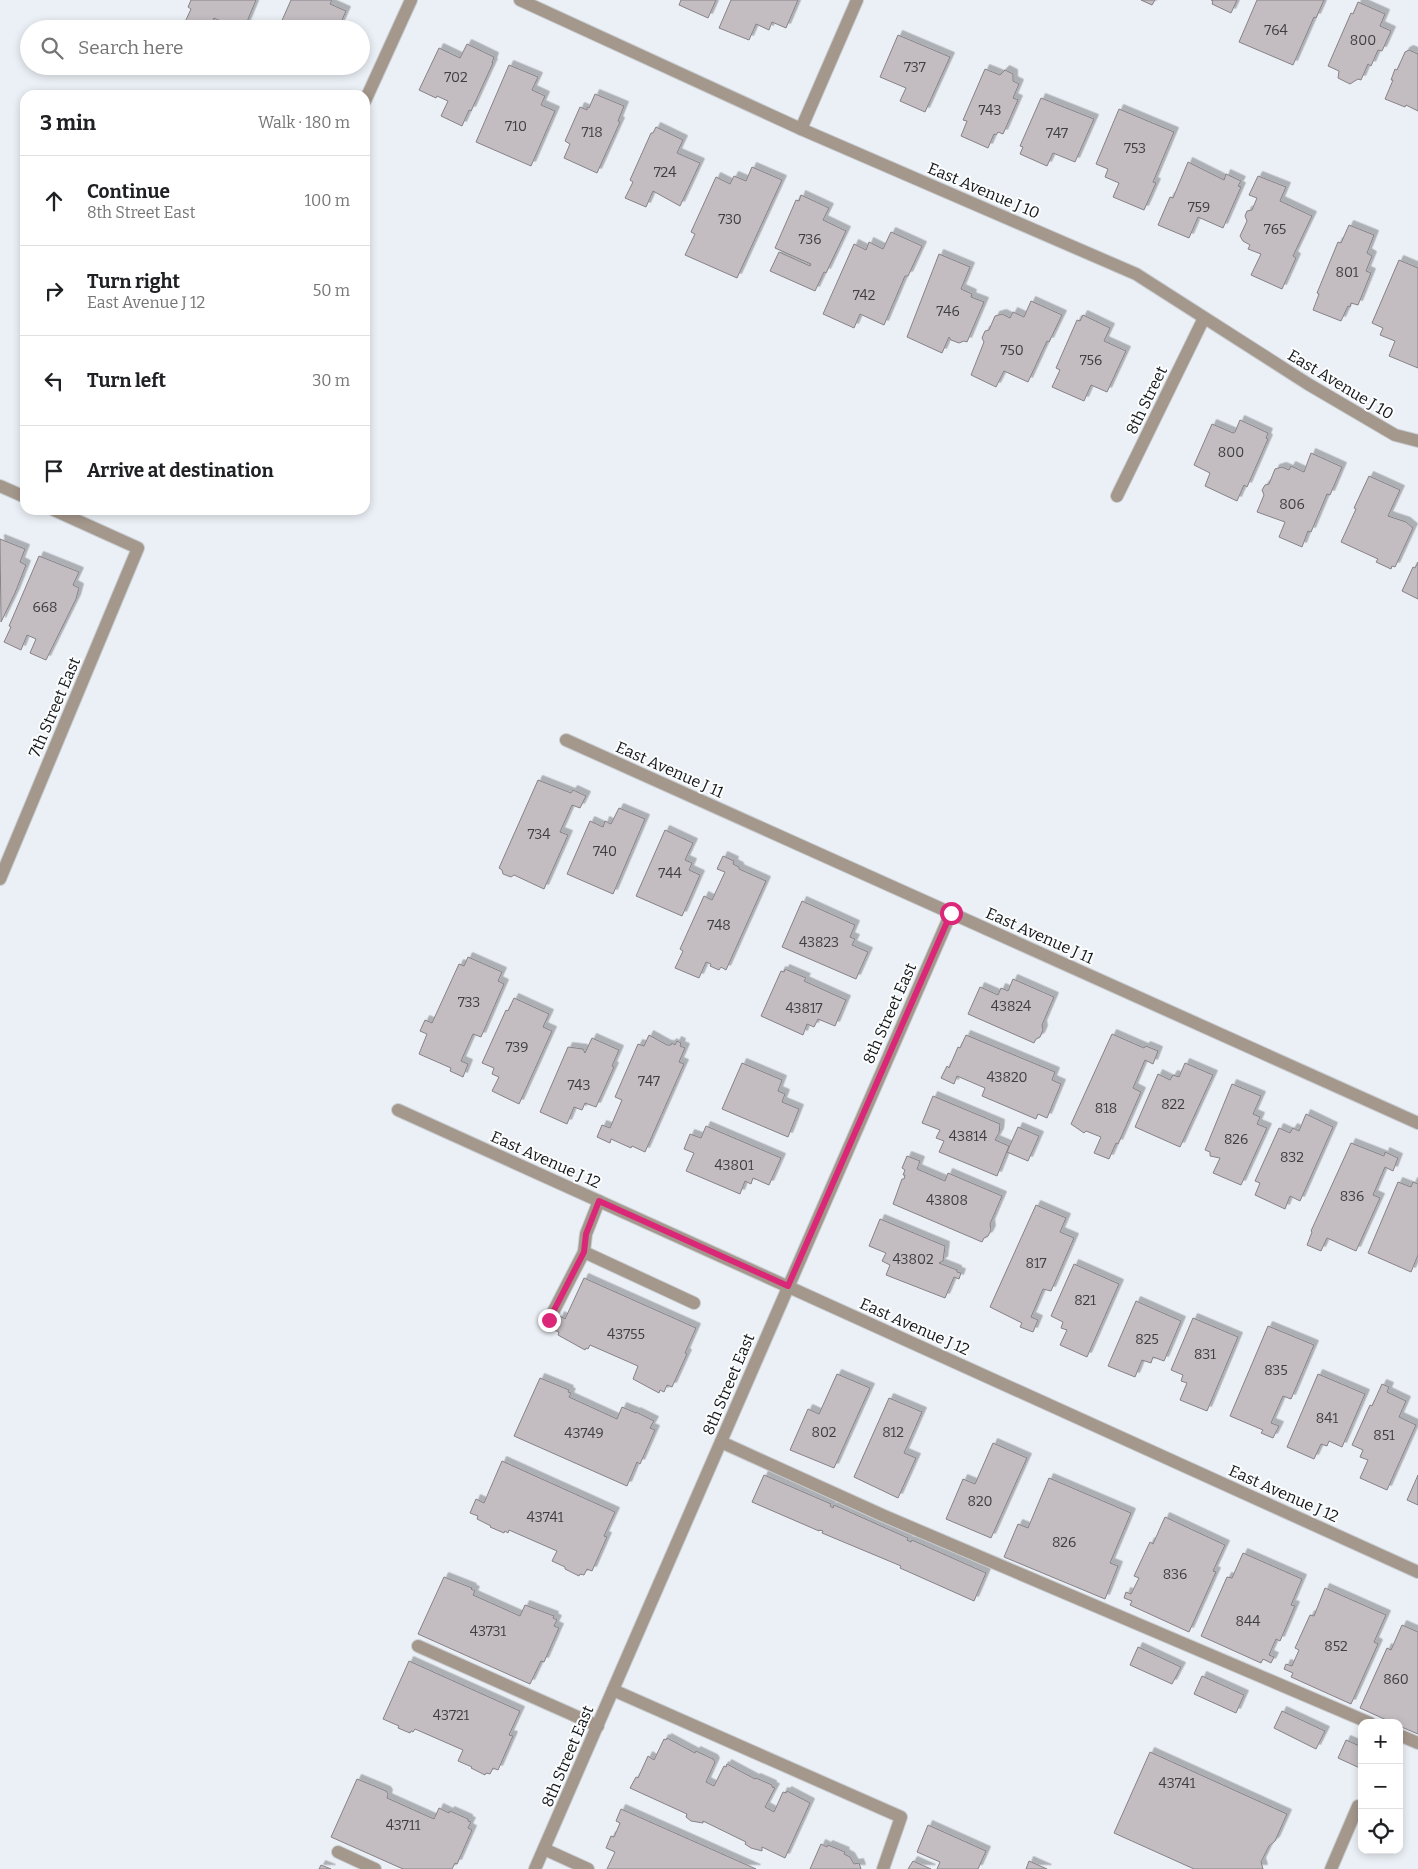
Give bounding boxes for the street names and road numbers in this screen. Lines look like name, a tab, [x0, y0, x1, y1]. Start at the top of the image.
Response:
street label: East Avenue J 10	[925, 158, 1043, 223]
street label: East Avenue J 10	[1285, 345, 1397, 423]
street label: 8th Street	[1122, 363, 1171, 437]
street label: 7th Street East	[25, 654, 84, 760]
street label: East Avenue J 11	[613, 737, 727, 802]
street label: East Avenue J 11	[983, 903, 1097, 968]
street label: 8th Street East	[859, 960, 920, 1067]
street label: East Avenue J 12	[488, 1127, 604, 1192]
street label: East Avenue J 12	[857, 1294, 973, 1359]
street label: 8th Street East	[699, 1330, 758, 1438]
street label: East Avenue J 12	[1226, 1461, 1342, 1526]
street label: 8th Street East	[538, 1702, 597, 1810]

